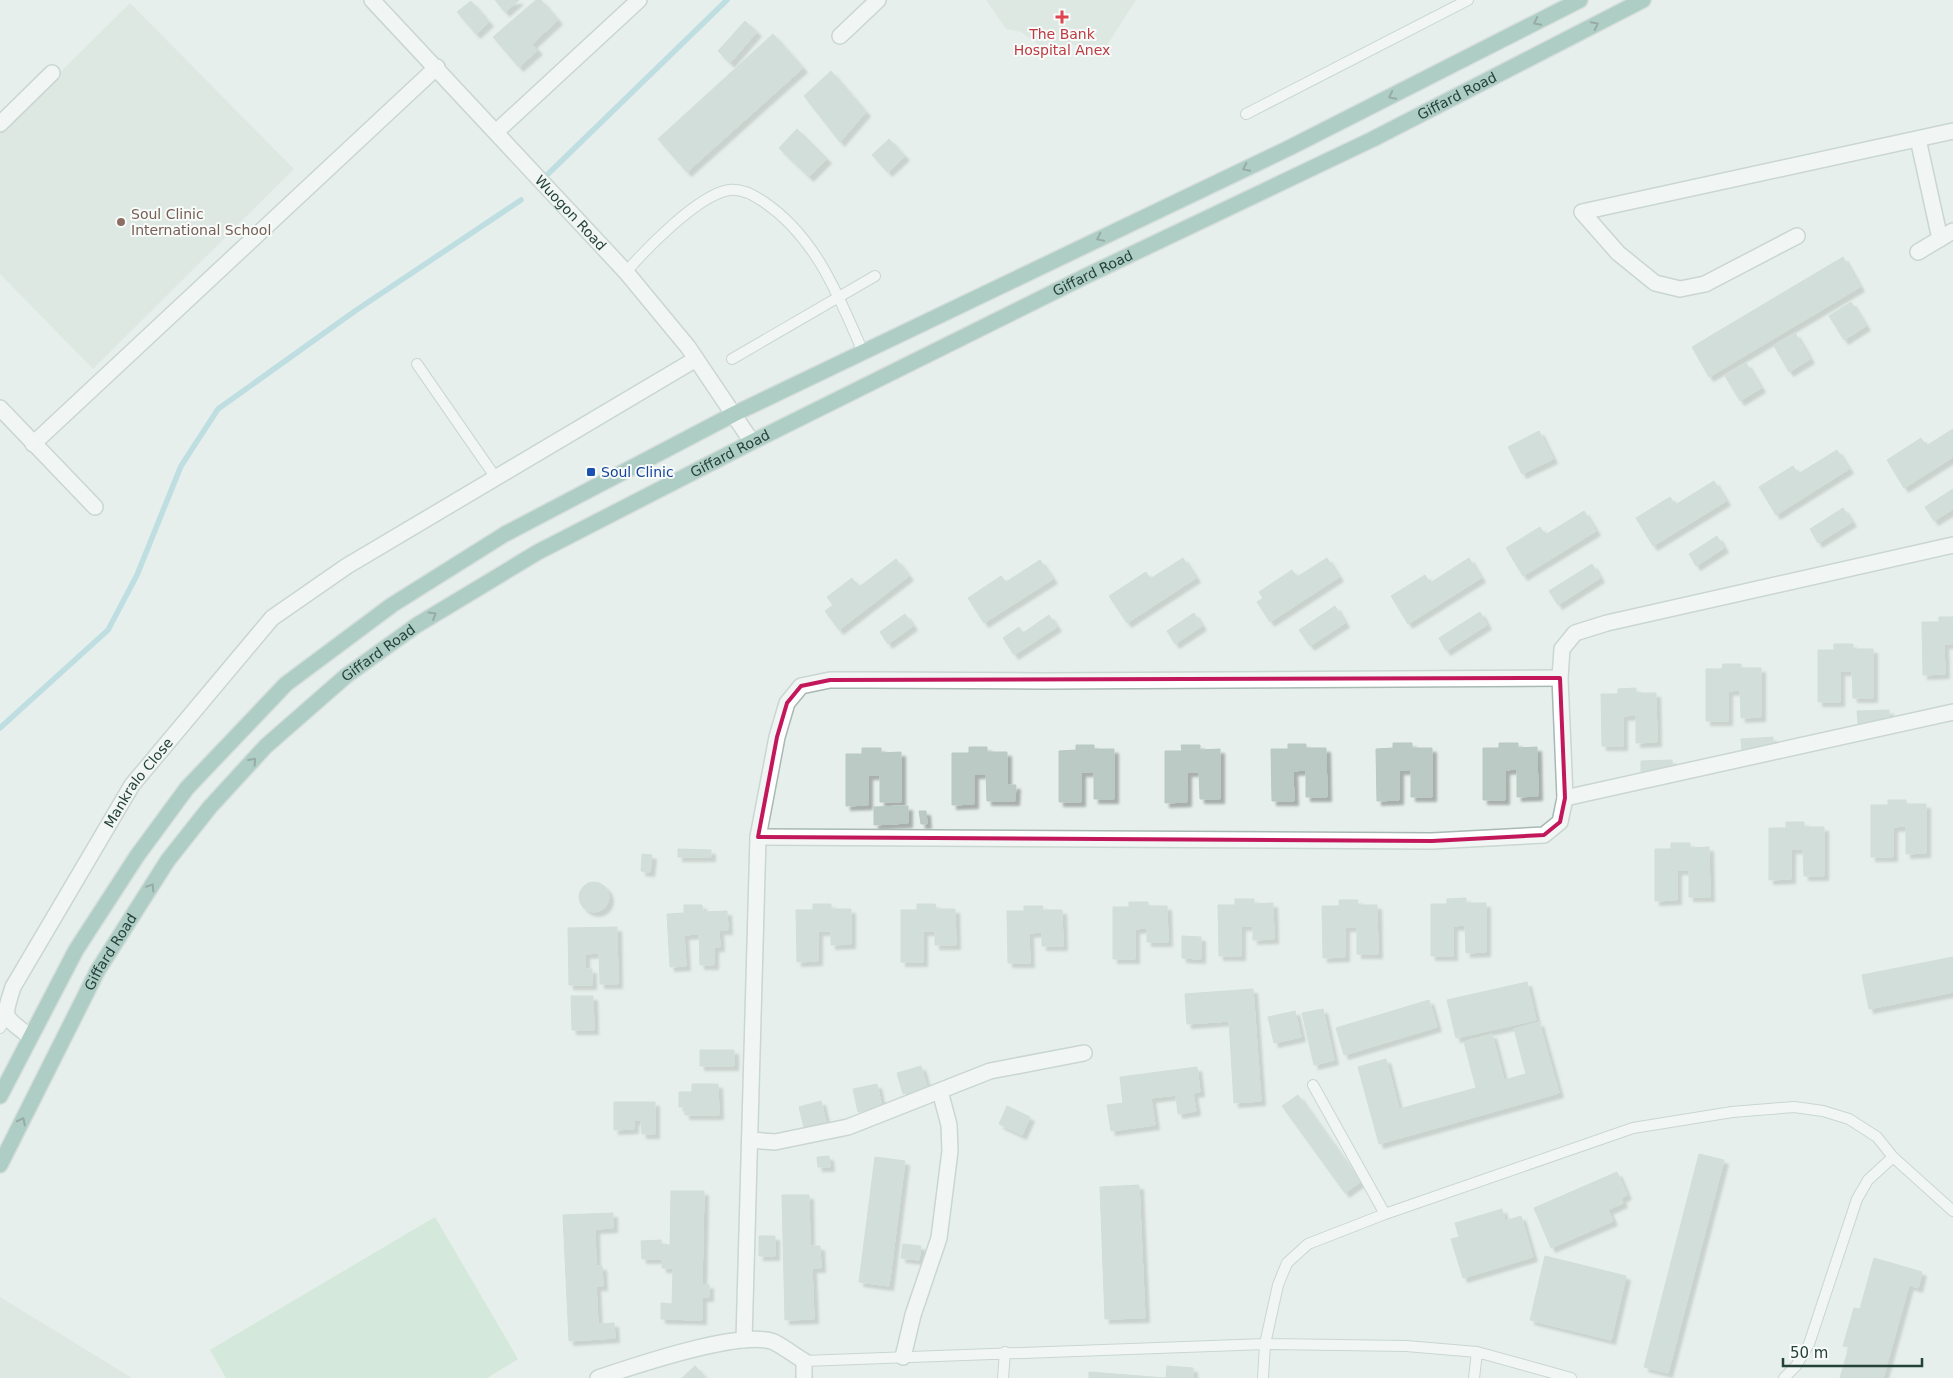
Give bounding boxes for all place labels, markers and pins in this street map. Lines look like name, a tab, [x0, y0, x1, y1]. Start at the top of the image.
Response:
marker: The Bank Hospital Anex	[1055, 10, 1069, 24]
place label: The Bank Hospital Anex	[1014, 26, 1110, 58]
place label: Soul Clinic International School	[131, 206, 271, 238]
marker: Soul Clinic International School	[115, 216, 127, 228]
place label: Soul Clinic	[601, 464, 674, 480]
marker: Soul Clinic	[585, 466, 597, 478]

